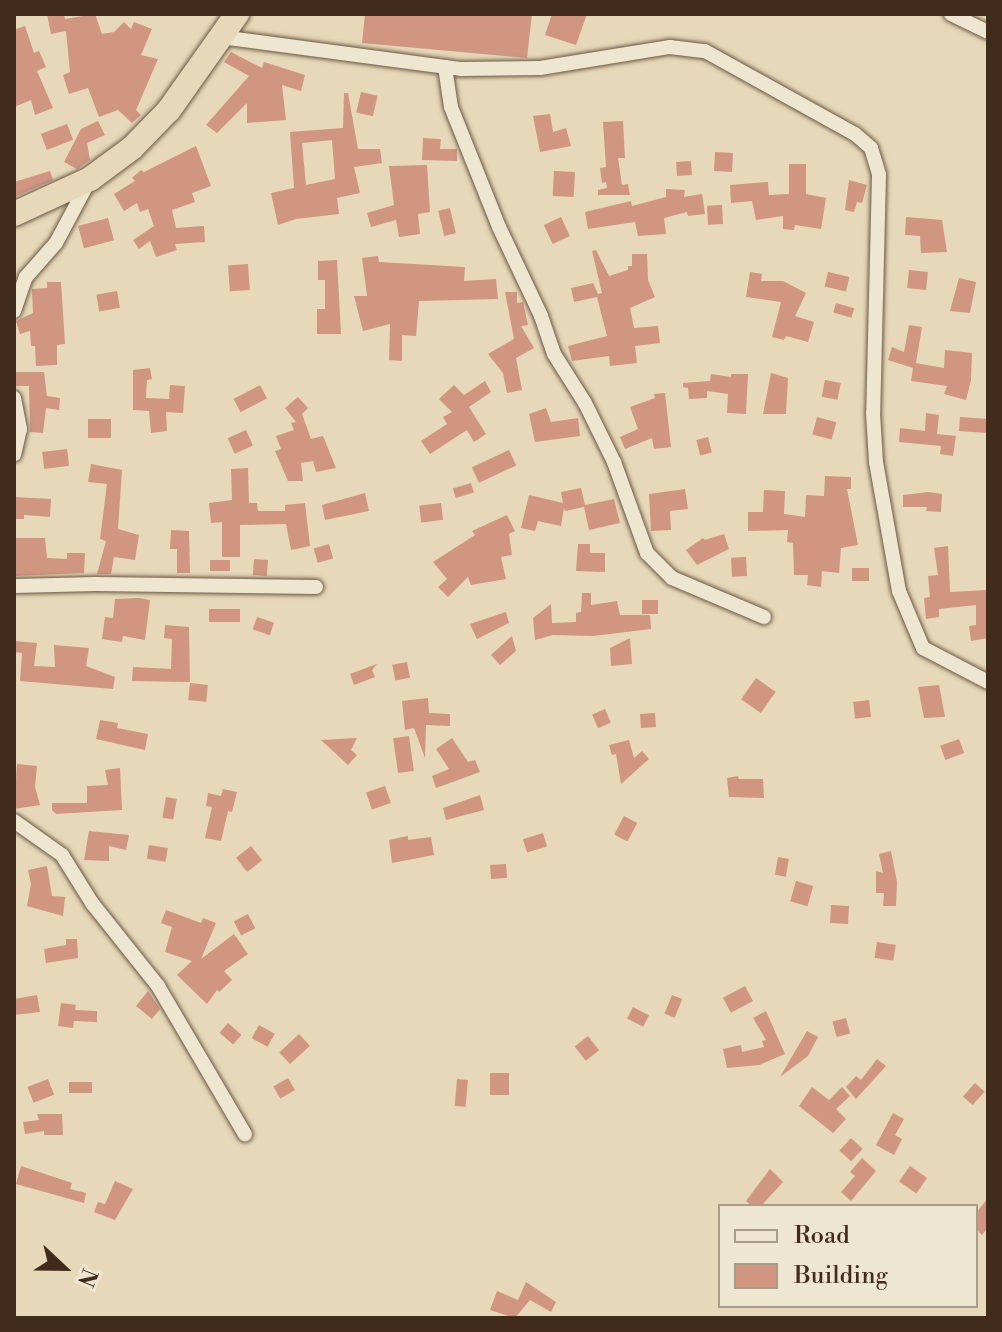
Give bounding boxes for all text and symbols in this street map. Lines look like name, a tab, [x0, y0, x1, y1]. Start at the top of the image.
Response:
legend	[718, 1204, 978, 1308]
text: Road	[794, 1221, 850, 1251]
north arrow	[24, 1228, 104, 1308]
text: Building	[794, 1261, 888, 1291]
text: N	[71, 1264, 102, 1290]

